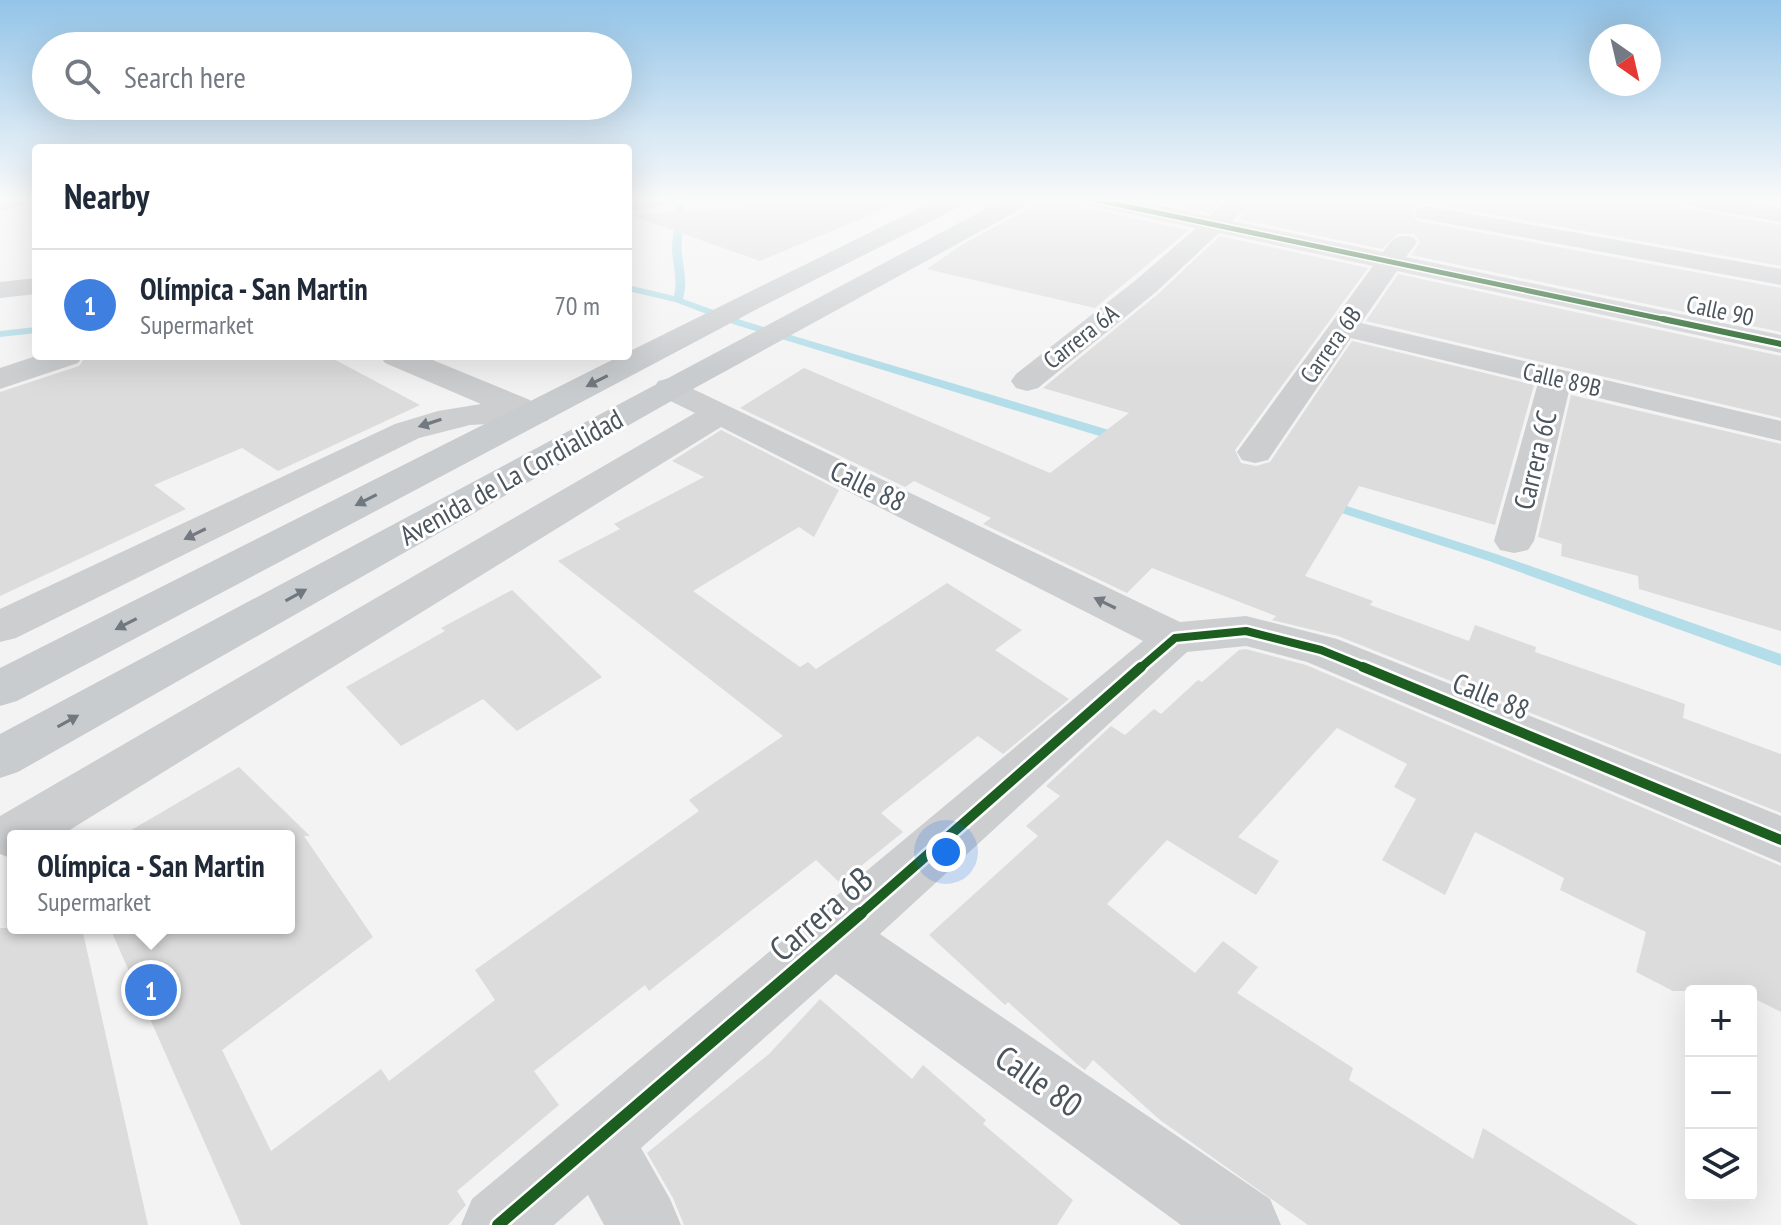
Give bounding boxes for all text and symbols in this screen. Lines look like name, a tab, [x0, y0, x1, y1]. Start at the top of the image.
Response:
north arrow	[1589, 24, 1661, 96]
search box	[32, 32, 632, 120]
icon: search	[60, 54, 104, 98]
text: Search here	[124, 57, 246, 96]
text: Nearby	[64, 174, 149, 218]
text: Olímpica - San Martin	[140, 269, 368, 308]
street label: Calle 90	[1684, 288, 1757, 333]
text: 1	[84, 289, 96, 322]
text: 70 m	[554, 289, 600, 322]
street label: Carrera 6A	[1037, 297, 1125, 376]
street label: Carrera 6B	[1293, 300, 1368, 389]
text: Supermarket	[140, 308, 254, 341]
street label: Calle 89B	[1520, 355, 1604, 404]
one-way arrow	[586, 375, 609, 388]
street label: Avenida de La Cordialidad	[393, 400, 629, 553]
street label: Carrera 6C	[1504, 406, 1565, 513]
one-way arrow	[418, 418, 442, 430]
street label: Calle 88	[824, 452, 912, 520]
one-way arrow	[355, 494, 378, 507]
one-way arrow	[183, 527, 206, 540]
one-way arrow	[285, 588, 307, 602]
one-way arrow	[1094, 597, 1117, 610]
one-way arrow	[115, 617, 138, 630]
street label: Calle 88	[1447, 664, 1535, 728]
one-way arrow	[57, 714, 80, 727]
popup	[7, 830, 295, 934]
your location	[926, 832, 966, 872]
text: Olímpica - San Martin	[37, 846, 265, 885]
street label: Carrera 6B	[760, 856, 881, 970]
text: Supermarket	[37, 885, 151, 918]
pin: 1	[125, 960, 177, 1020]
map controls	[1685, 985, 1757, 1201]
button: +	[1685, 985, 1757, 1057]
street label: Calle 80	[987, 1035, 1092, 1126]
button: −	[1685, 1057, 1757, 1129]
button: layers	[1685, 1129, 1757, 1201]

